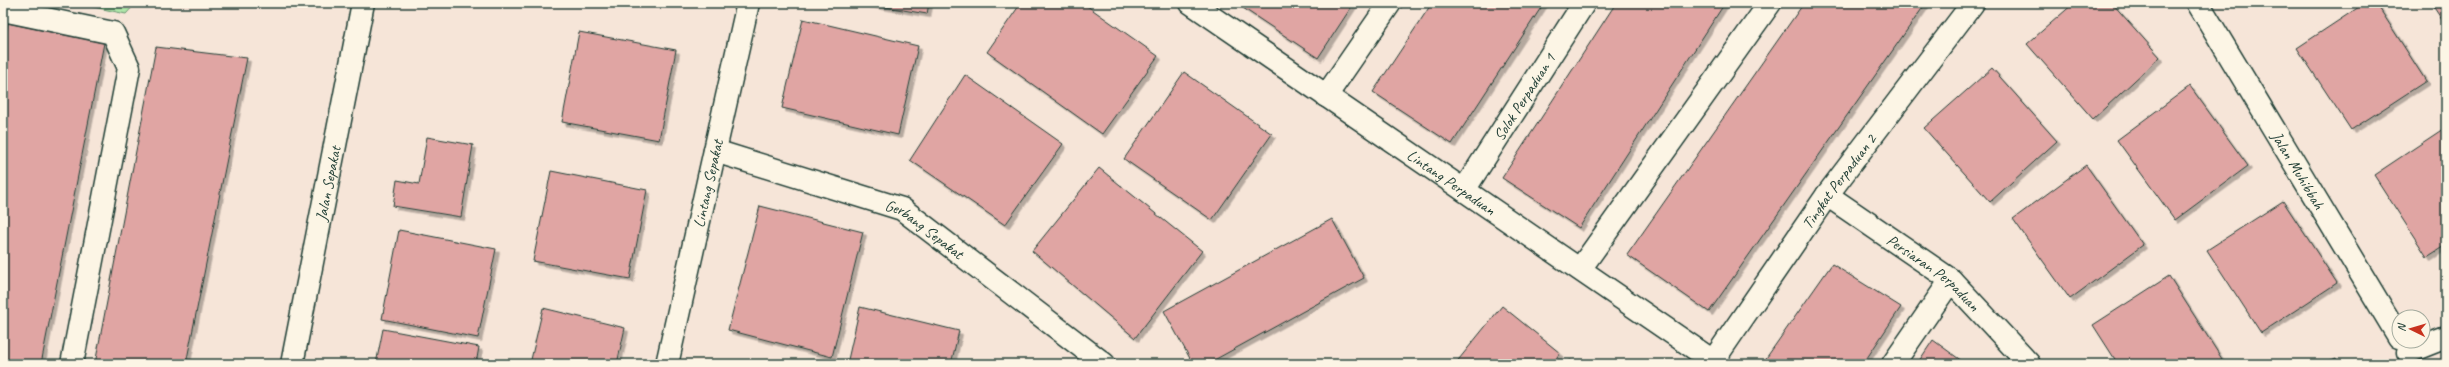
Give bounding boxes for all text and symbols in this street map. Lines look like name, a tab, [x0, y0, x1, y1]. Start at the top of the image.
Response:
street label: Solok Perpaduan 1	[1489, 49, 1561, 144]
street label: Jalan Muhibbah	[2266, 127, 2329, 214]
street label: Tingkat Perpaduan 2	[1798, 129, 1882, 233]
street label: Lintang Sepakat	[689, 136, 728, 229]
street label: Jalan Sepakat	[311, 143, 346, 224]
street label: Lintang Perpaduan	[1403, 145, 1500, 220]
street label: Gerbang Sepakat	[882, 195, 969, 265]
street label: Persiaran Perpaduan	[1883, 230, 1984, 316]
north arrow	[2391, 309, 2431, 349]
text: N	[2394, 322, 2408, 332]

